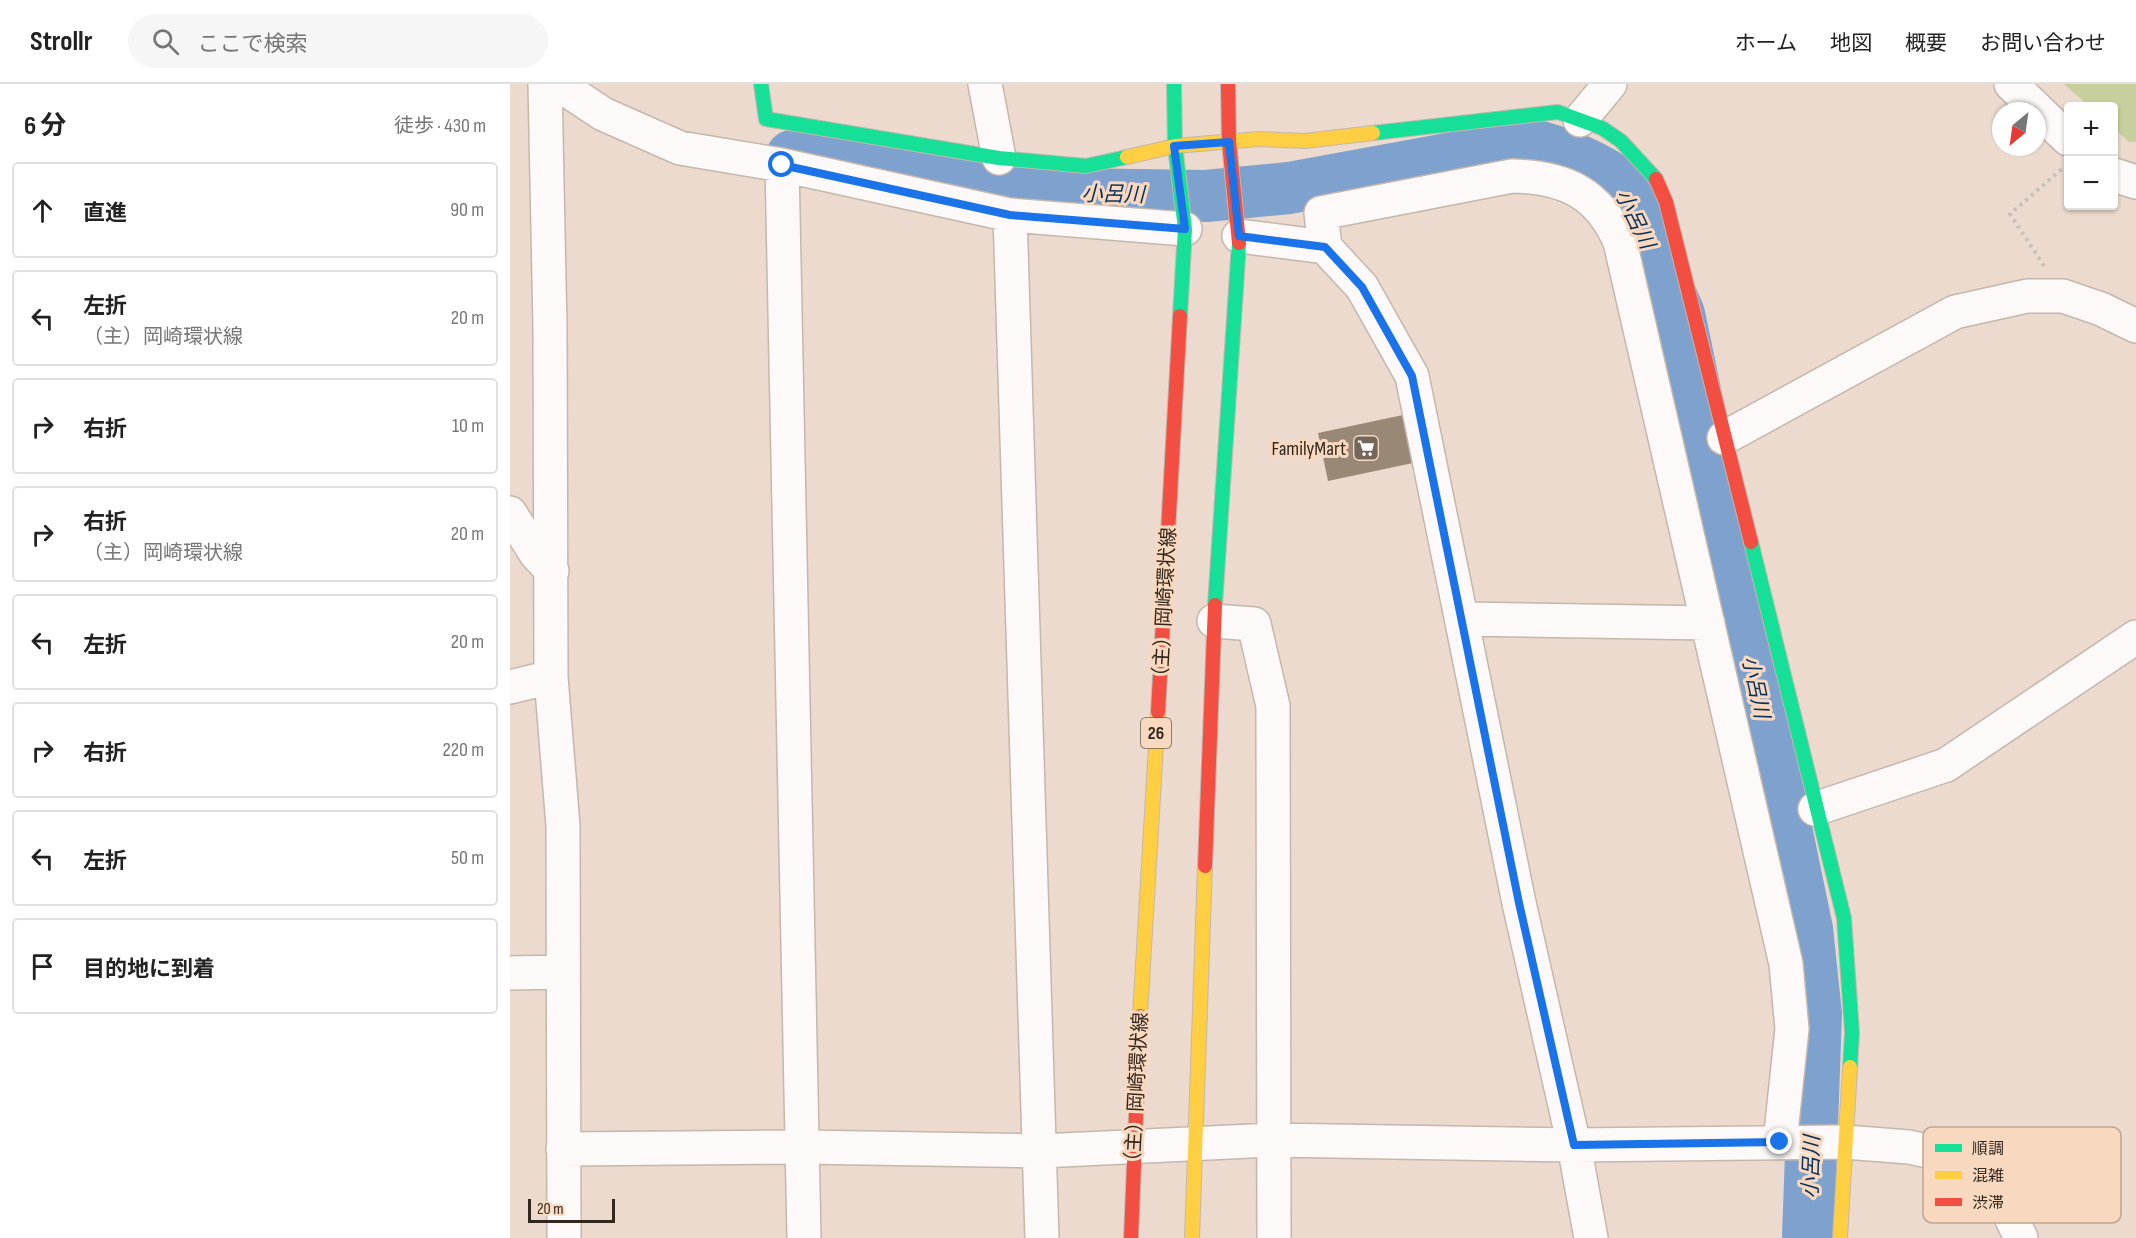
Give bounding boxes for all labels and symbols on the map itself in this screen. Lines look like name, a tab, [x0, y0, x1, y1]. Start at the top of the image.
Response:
north arrow	[1992, 102, 2046, 156]
route start	[768, 151, 794, 177]
water label: 小呂川	[1081, 181, 1147, 208]
water label: 小呂川	[1610, 185, 1660, 255]
supermarket icon: FamilyMart	[1351, 433, 1381, 463]
place label: FamilyMart	[1271, 437, 1346, 461]
street label: （主）岡崎環状線	[1149, 527, 1181, 688]
water label: 小呂川	[1737, 654, 1775, 722]
road number: 26	[1141, 718, 1171, 748]
street label: （主）岡崎環状線	[1121, 1012, 1153, 1173]
legend	[1923, 1127, 2121, 1223]
route end	[1766, 1128, 1792, 1154]
water label: 小呂川	[1798, 1133, 1825, 1199]
text: 順調	[1972, 1140, 2004, 1159]
text: 混雑	[1972, 1167, 2004, 1186]
text: 渋滞	[1972, 1194, 2004, 1213]
scale bar	[528, 1196, 615, 1224]

